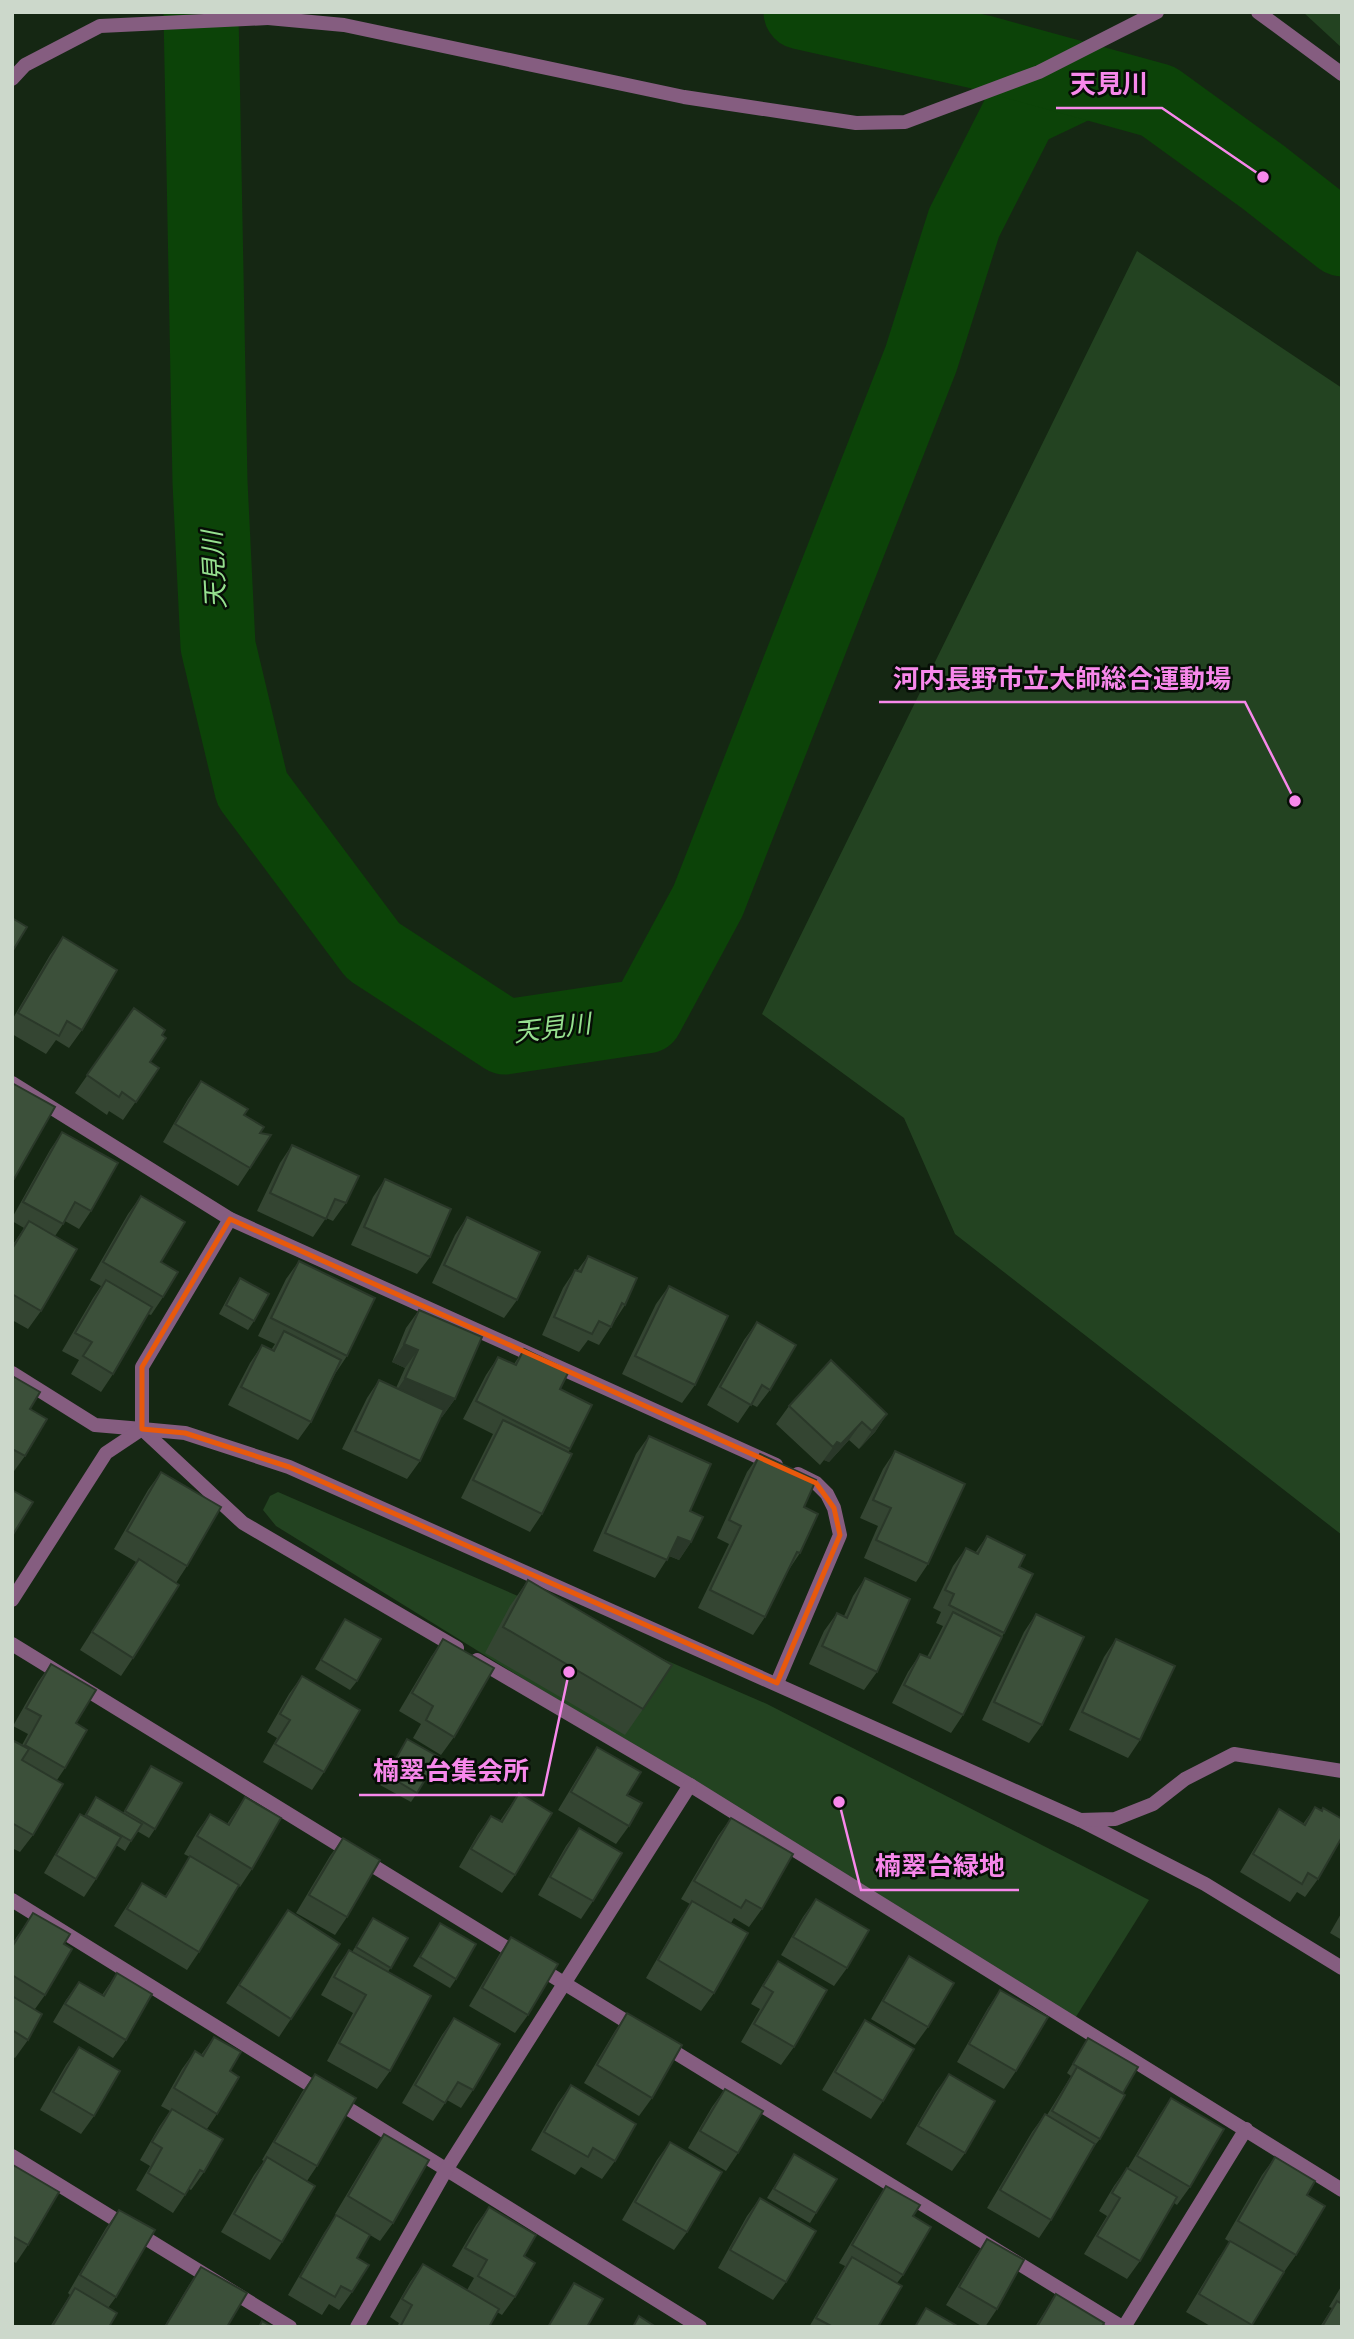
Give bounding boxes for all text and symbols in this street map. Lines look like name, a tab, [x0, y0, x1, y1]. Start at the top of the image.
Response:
callout: 天見川	[1056, 61, 1162, 108]
text: 天見川	[1070, 65, 1148, 103]
water label: 天見川	[193, 527, 235, 610]
callout: 河内長野市立大師総合運動場	[879, 655, 1245, 702]
text: 河内長野市立大師総合運動場	[893, 660, 1231, 698]
water label: 天見川	[511, 1004, 596, 1052]
callout: 楠翠台集会所	[359, 1748, 543, 1795]
text: 楠翠台集会所	[373, 1752, 529, 1790]
callout: 楠翠台緑地	[861, 1843, 1019, 1890]
text: 楠翠台緑地	[875, 1847, 1005, 1885]

